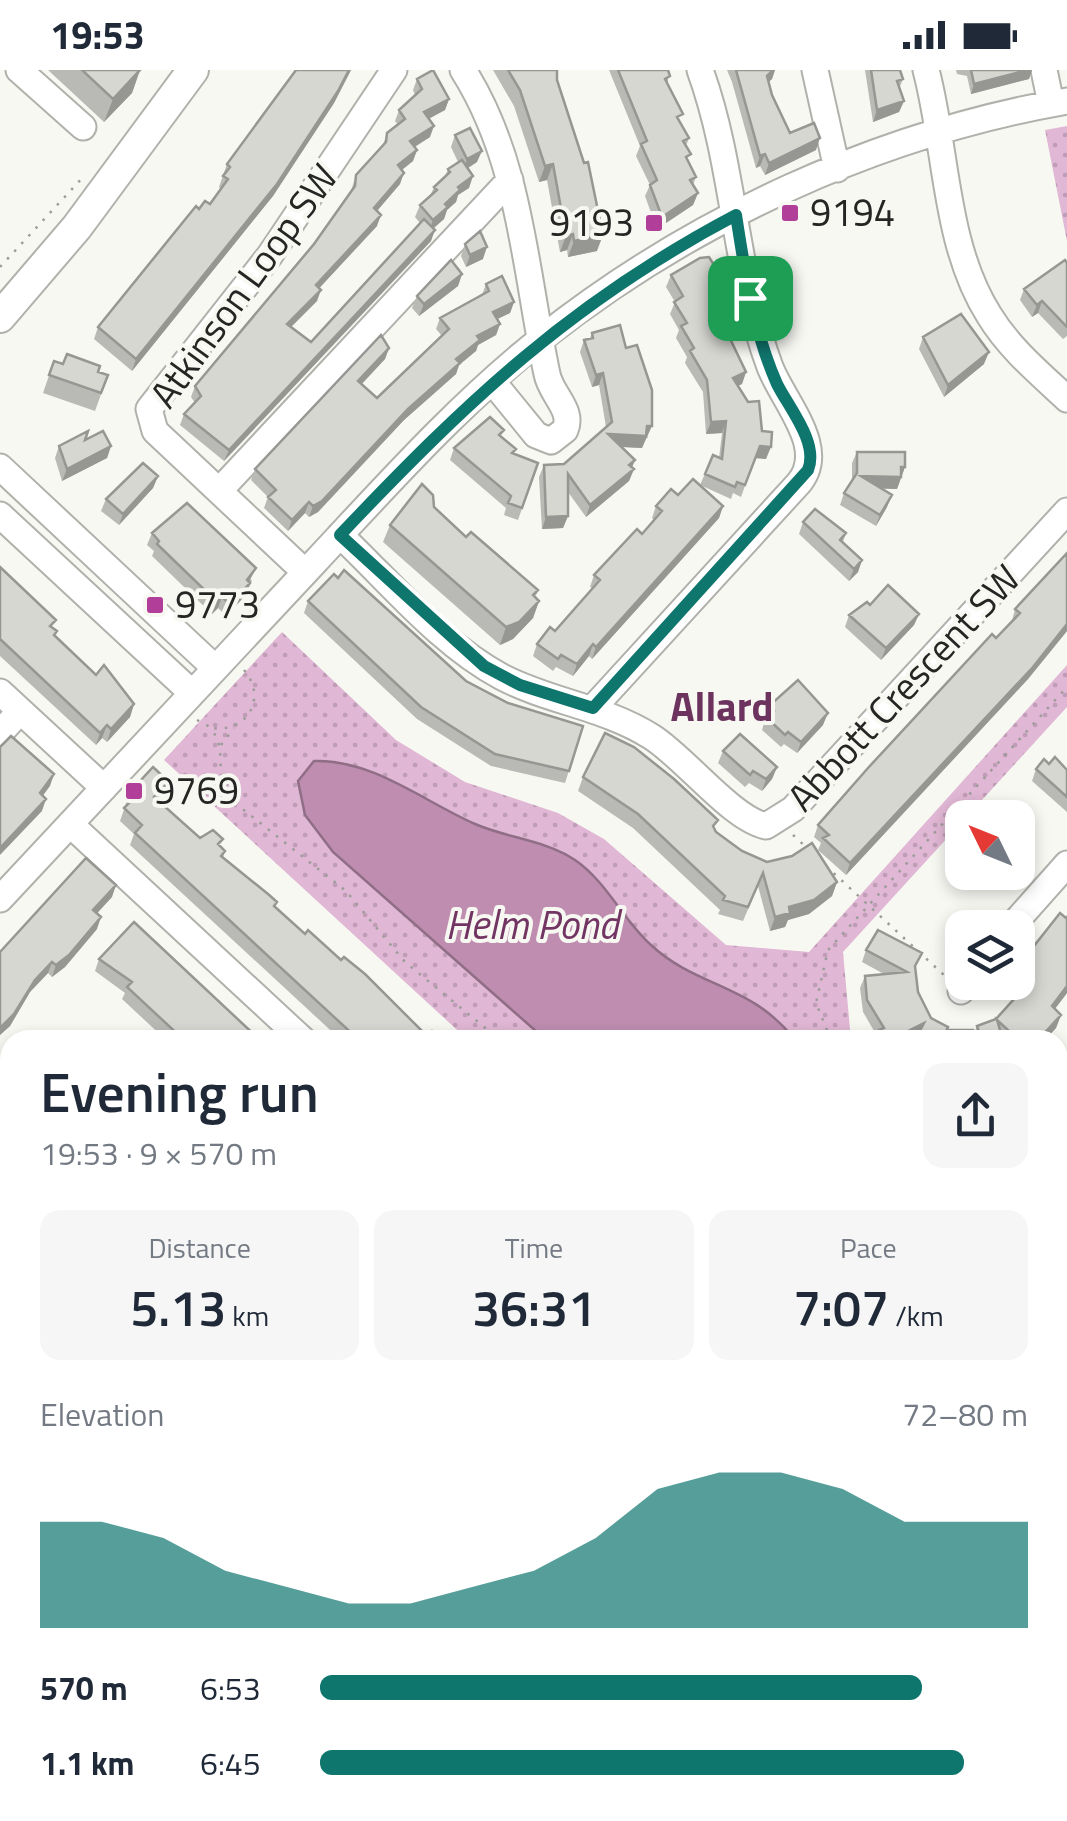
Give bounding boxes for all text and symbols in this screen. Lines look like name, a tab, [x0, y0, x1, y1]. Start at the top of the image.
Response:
text: 19:53	[50, 6, 145, 64]
street label: Atkinson Loop SW	[135, 151, 352, 420]
place label: 9194	[810, 183, 895, 241]
place label: 9193	[549, 193, 634, 251]
marker: 9194	[779, 202, 801, 224]
marker: 9193	[643, 212, 665, 234]
pin	[708, 256, 793, 341]
icon: arrive	[723, 271, 778, 326]
street label: Abbott Crescent SW	[773, 551, 1033, 824]
place label: 9773	[175, 575, 260, 633]
marker: 9773	[144, 594, 166, 616]
district label: Allard	[671, 676, 773, 737]
place label: 9769	[154, 761, 239, 819]
marker: 9769	[123, 780, 145, 802]
north arrow	[945, 800, 1035, 890]
map controls	[945, 800, 1035, 1000]
water label: Helm Pond	[445, 894, 623, 955]
button: layers	[945, 910, 1035, 1000]
text: Evening run	[40, 1050, 319, 1133]
button: share	[923, 1063, 1028, 1168]
text: 19:53 · 9 × 570 m	[40, 1129, 277, 1177]
text: Distance	[149, 1226, 251, 1269]
text: Time	[505, 1226, 563, 1269]
text: Pace	[840, 1226, 897, 1269]
text: 5.13	[130, 1269, 226, 1345]
text: 36:31	[472, 1269, 596, 1345]
text: 7:07	[793, 1269, 889, 1345]
text: km	[226, 1294, 269, 1337]
text: /km	[889, 1294, 944, 1337]
text: Elevation	[40, 1390, 164, 1438]
text: 72–80 m	[902, 1390, 1028, 1438]
text: 570 m	[40, 1664, 128, 1712]
text: 6:53	[200, 1664, 261, 1712]
text: 1.1 km	[40, 1739, 134, 1787]
text: 6:45	[200, 1739, 261, 1787]

